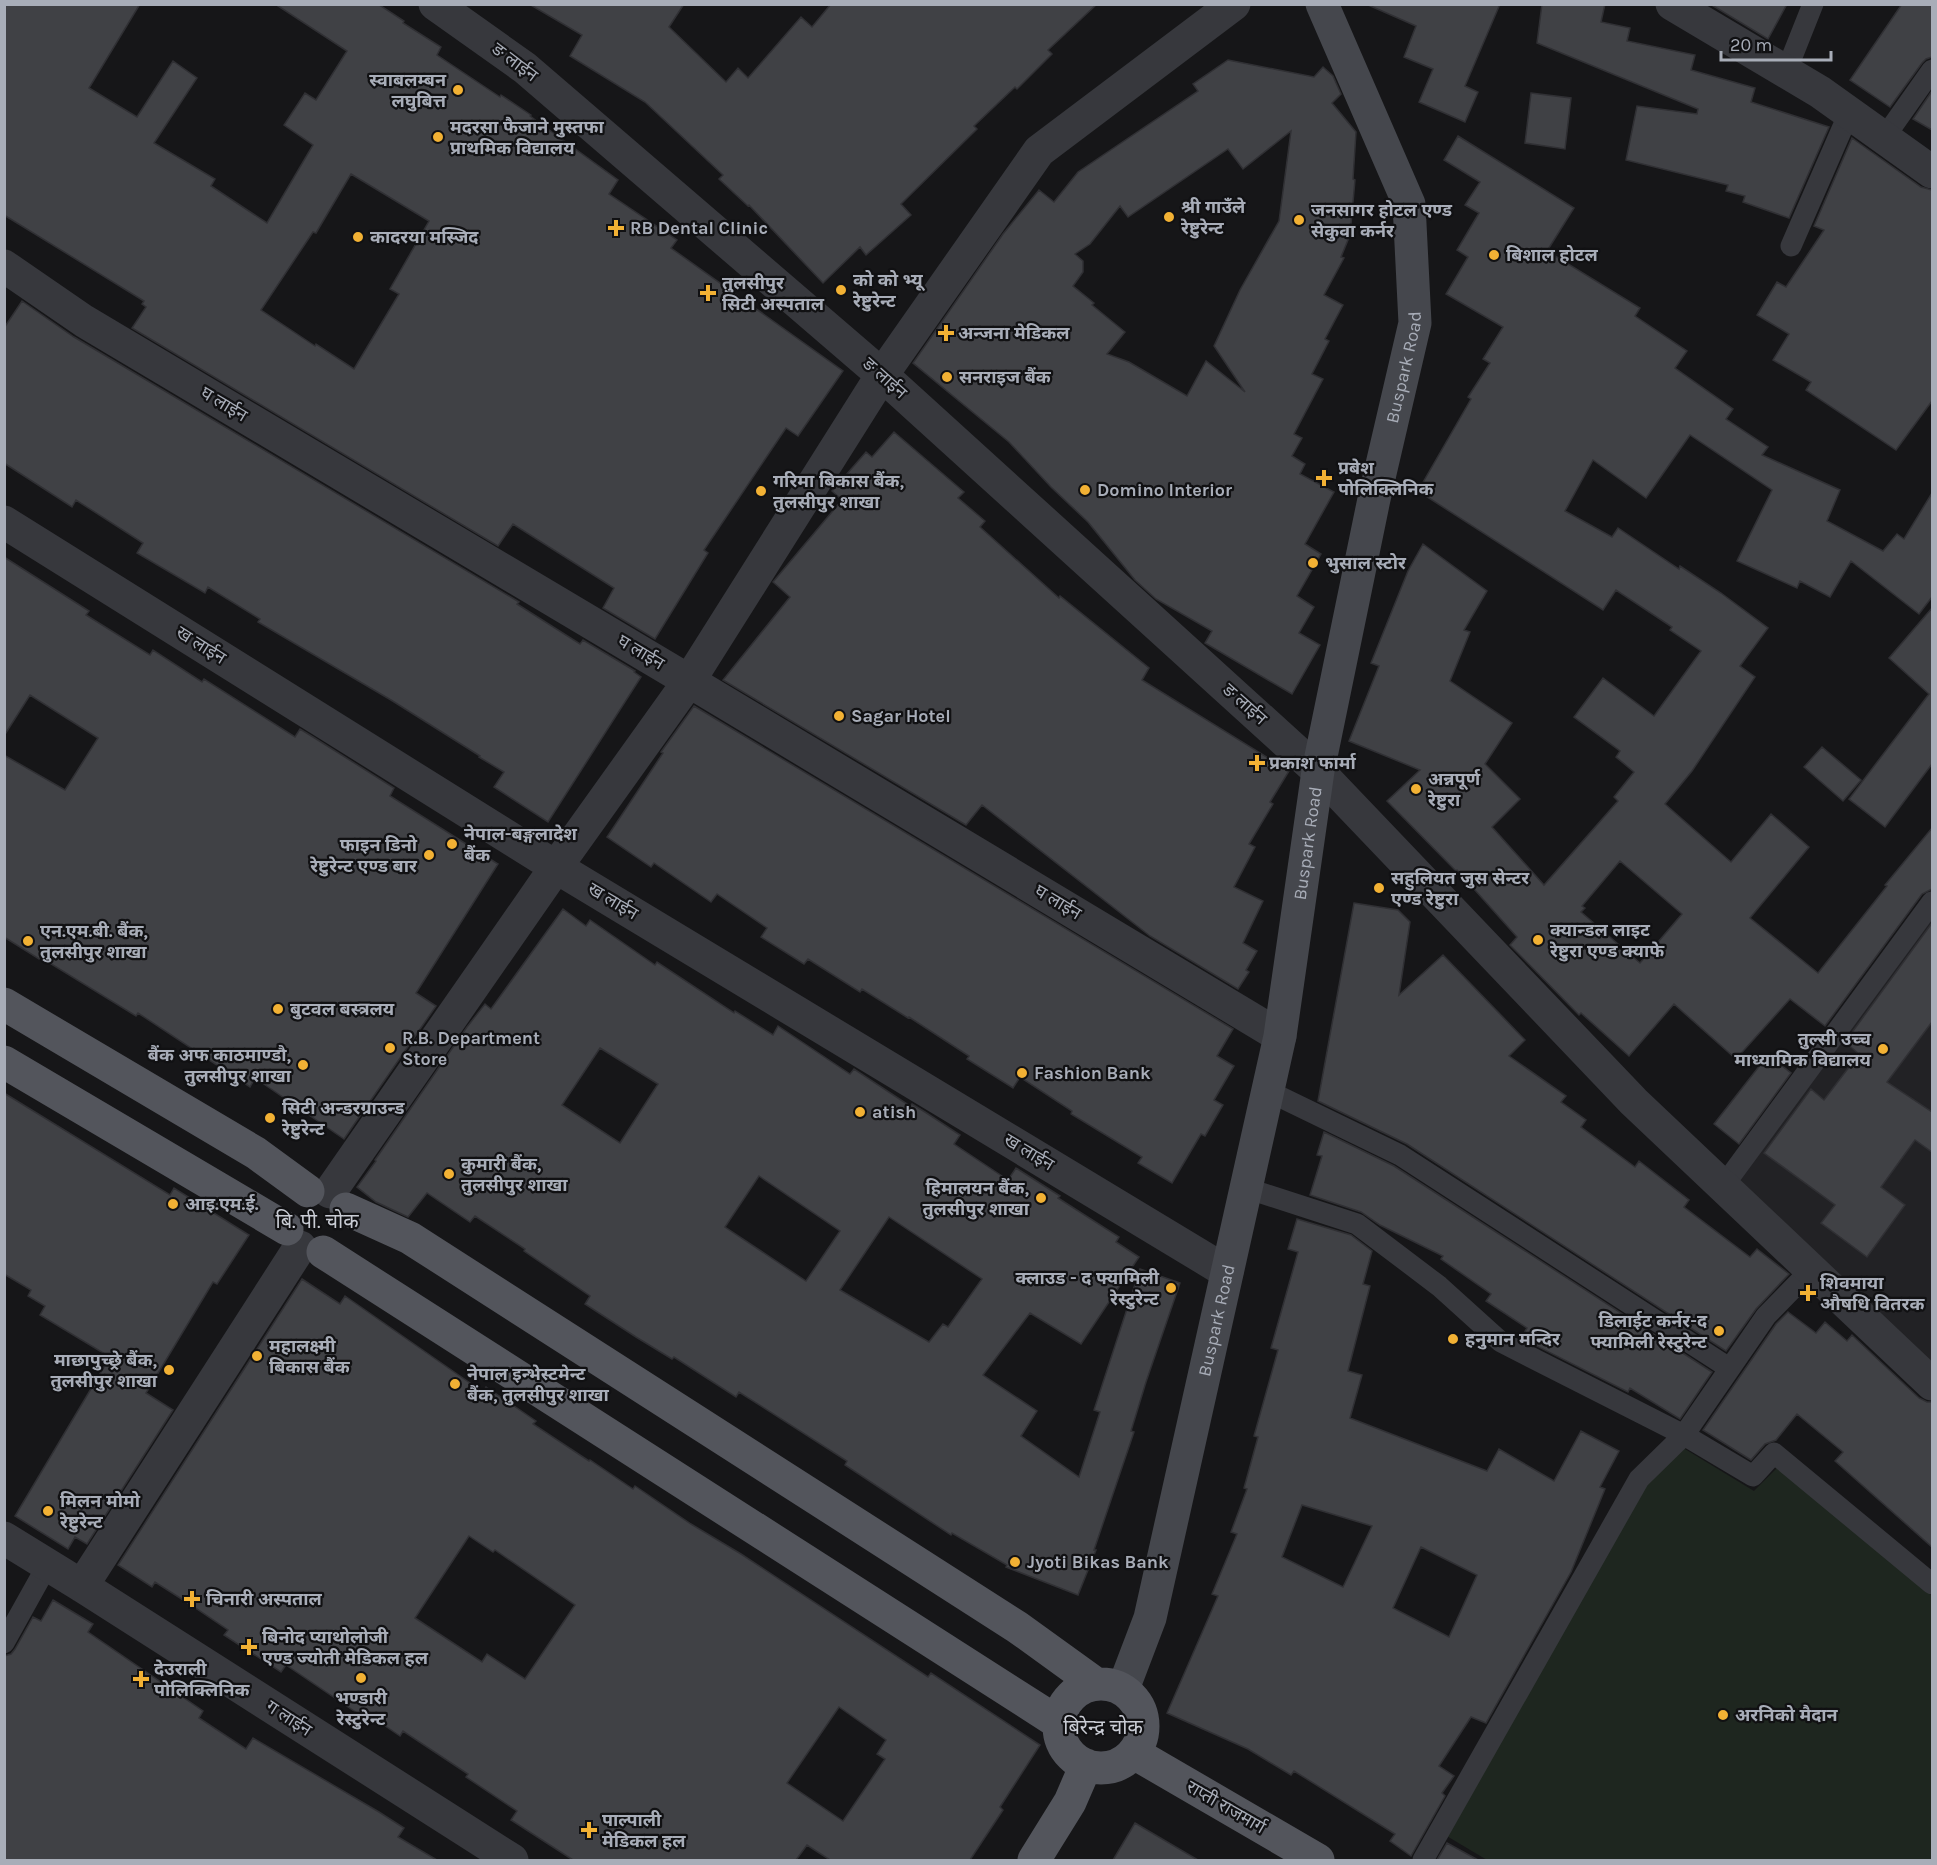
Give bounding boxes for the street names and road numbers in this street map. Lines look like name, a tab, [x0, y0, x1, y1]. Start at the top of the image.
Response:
street label: ङ लाईन	[487, 37, 543, 87]
street label: Buspark Road	[1381, 311, 1426, 425]
street label: ङ लाईन	[858, 352, 912, 404]
street label: घ लाईन	[197, 382, 252, 427]
street label: ख लाईन	[172, 621, 231, 669]
street label: घ लाईन	[614, 630, 669, 675]
street label: ङ लाईन	[1218, 678, 1272, 730]
street label: Buspark Road	[1289, 785, 1327, 901]
street label: ख लाईन	[584, 877, 643, 925]
street label: घ लाईन	[1031, 880, 1086, 925]
street label: ख लाईन	[1000, 1128, 1059, 1176]
street label: Buspark Road	[1193, 1262, 1240, 1379]
street label: ग लाईन	[262, 1695, 317, 1741]
street label: राप्ती राजमार्ग	[1183, 1776, 1270, 1839]

